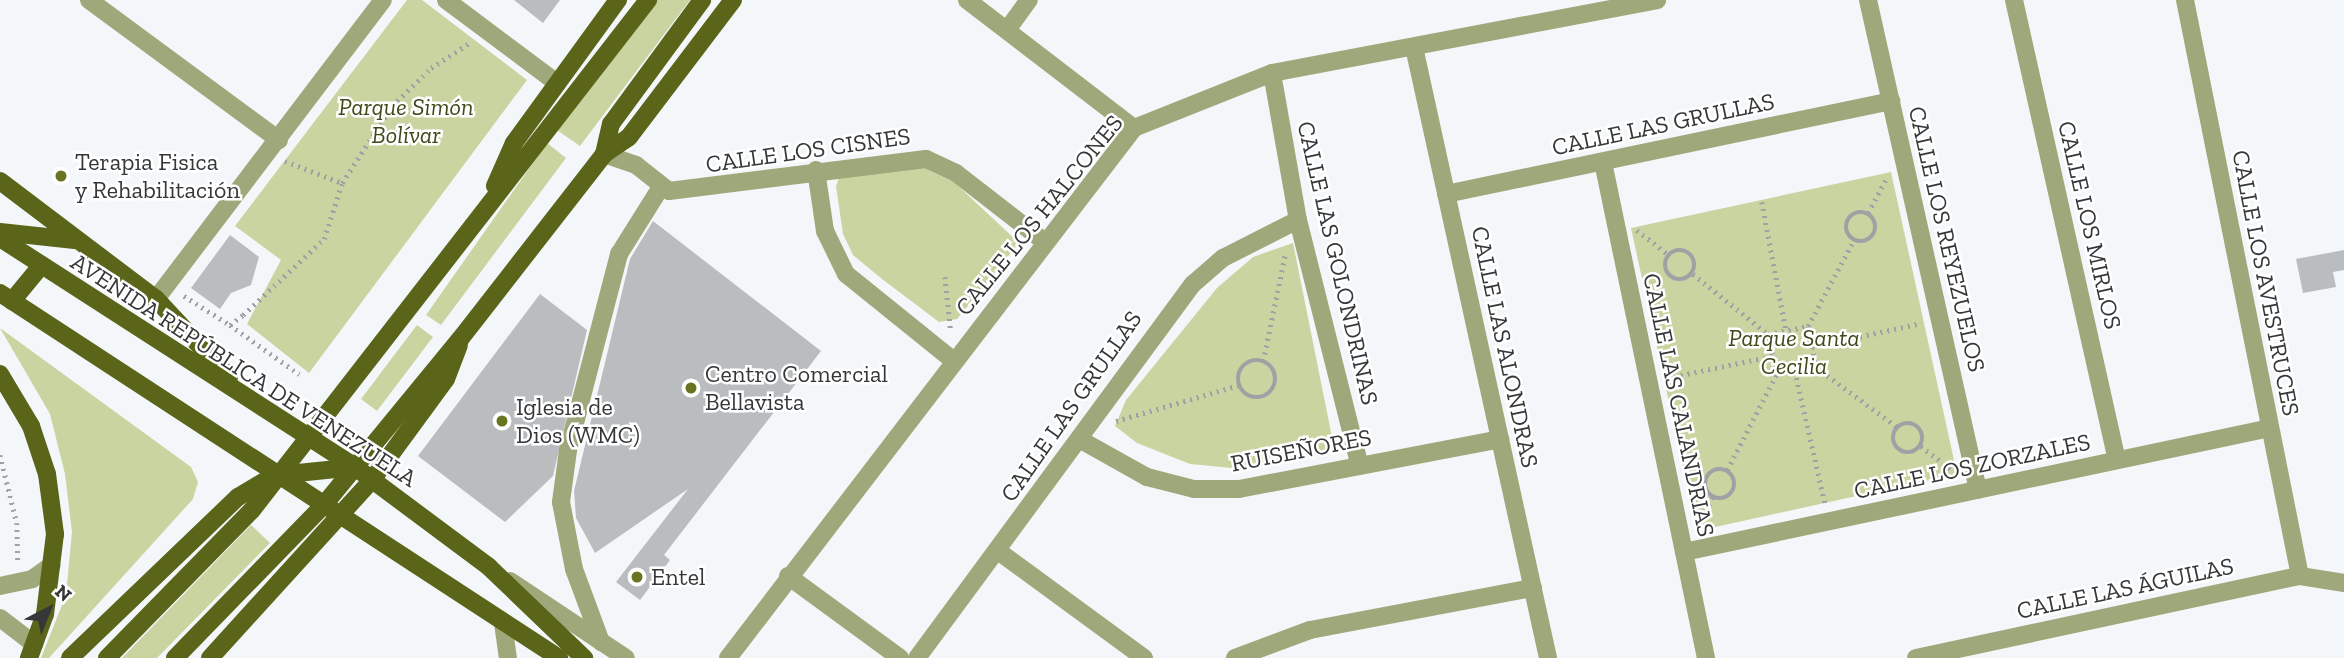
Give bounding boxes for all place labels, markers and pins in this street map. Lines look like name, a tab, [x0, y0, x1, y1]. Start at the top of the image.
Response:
place label: Terapia Fisica y Rehabilitación	[75, 148, 241, 204]
marker: Terapia Fisica y Rehabilitación	[53, 168, 69, 184]
place label: Centro Comercial Bellavista	[705, 360, 888, 416]
marker: Centro Comercial Bellavista	[683, 380, 699, 396]
place label: Iglesia de Dios (WMC)	[516, 393, 640, 449]
marker: Iglesia de Dios (WMC)	[494, 413, 510, 429]
place label: Entel	[651, 563, 705, 591]
marker: Entel	[629, 569, 645, 585]

